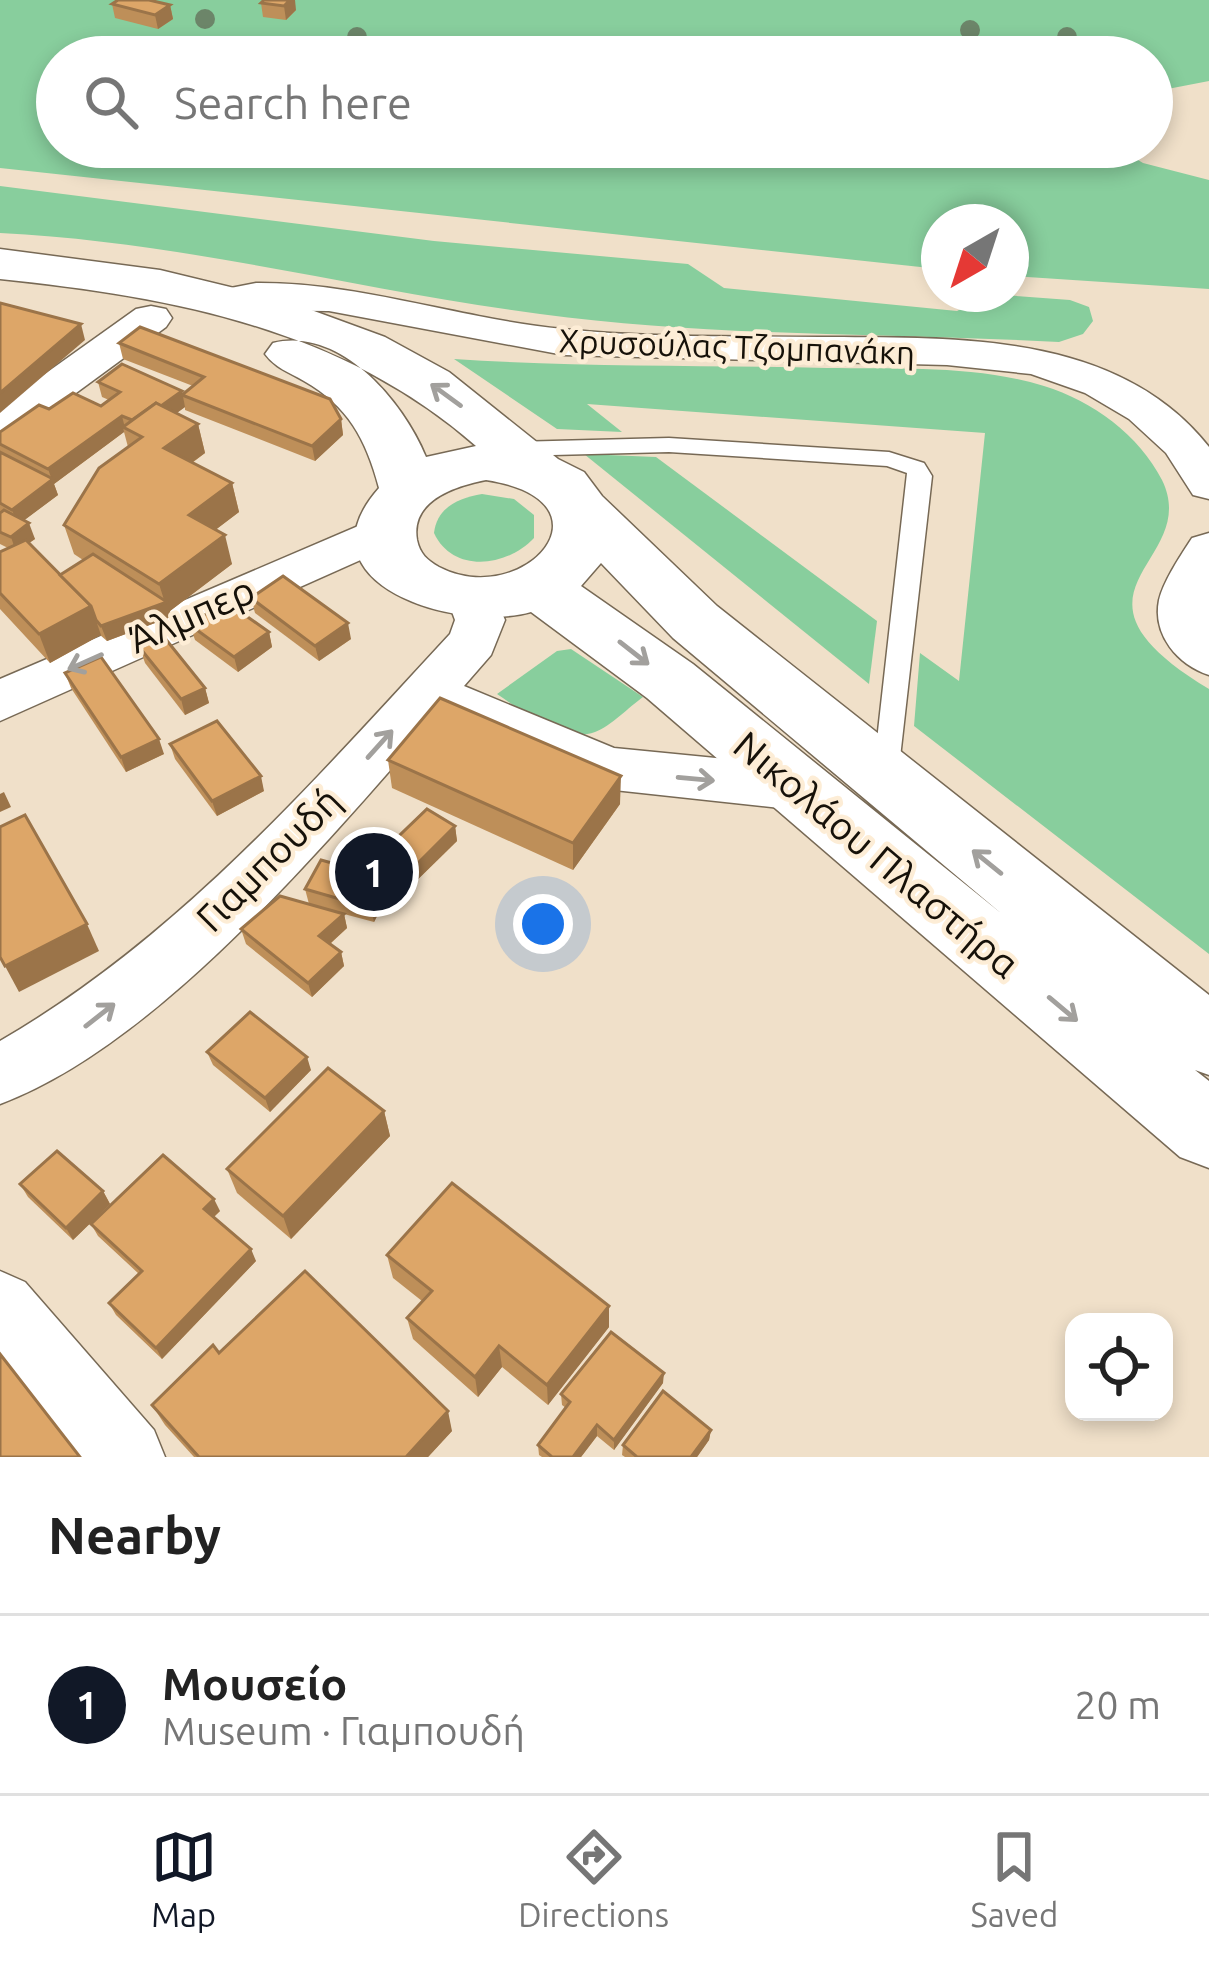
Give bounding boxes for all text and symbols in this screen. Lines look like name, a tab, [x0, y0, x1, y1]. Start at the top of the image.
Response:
search box	[36, 36, 1173, 168]
icon: search	[78, 69, 144, 135]
text: Search here	[174, 77, 412, 128]
north arrow	[921, 204, 1029, 312]
street label: Χρυσούλας Τζομπανάκη	[558, 321, 916, 372]
one-way arrow	[430, 383, 463, 408]
street label: Άλμπερ	[121, 567, 261, 661]
one-way arrow	[617, 640, 650, 665]
one-way arrow	[68, 652, 104, 674]
street label: Νικολάου Πλαστήρα	[726, 722, 1028, 986]
one-way arrow	[366, 729, 393, 759]
one-way arrow	[676, 767, 715, 790]
street label: Γιαμπουδή	[187, 778, 349, 940]
pin: 1	[335, 827, 413, 917]
one-way arrow	[972, 849, 1004, 875]
your location	[513, 894, 573, 954]
one-way arrow	[1047, 995, 1078, 1023]
one-way arrow	[84, 1002, 116, 1029]
map controls	[1065, 1313, 1173, 1421]
button: locate	[1065, 1313, 1173, 1421]
text: Nearby	[48, 1506, 221, 1564]
text: Μουσείο	[162, 1658, 347, 1709]
text: 1	[76, 1683, 98, 1726]
text: 20 m	[1074, 1683, 1161, 1726]
text: Museum · Γιαμπουδή	[162, 1709, 525, 1752]
tab: Map	[151, 1824, 217, 1933]
tab: Directions	[518, 1824, 669, 1933]
tab: Saved	[970, 1824, 1058, 1933]

